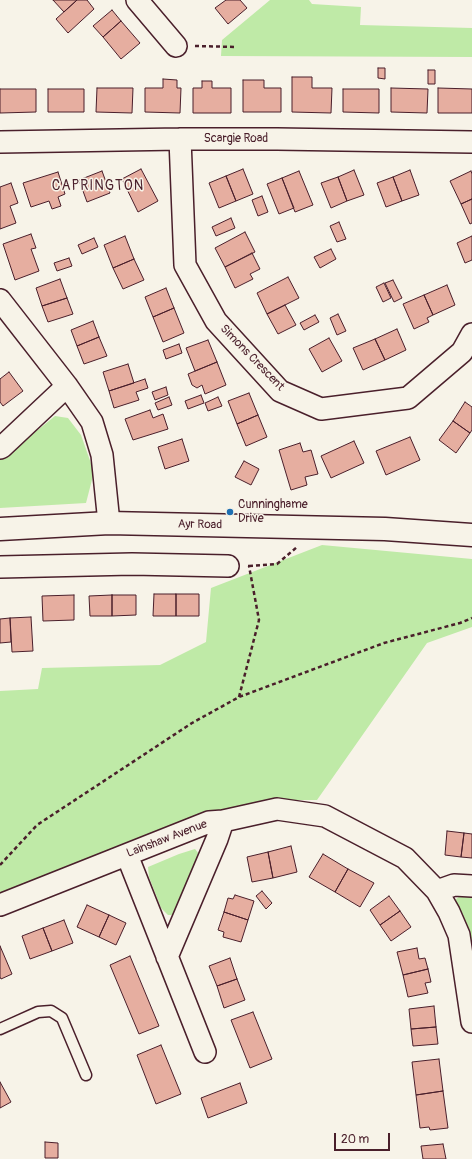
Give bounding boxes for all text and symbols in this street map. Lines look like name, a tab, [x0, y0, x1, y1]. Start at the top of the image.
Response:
street label: Scargie Road	[204, 132, 268, 146]
district label: CAPRINGTON	[52, 178, 144, 194]
street label: Simons Crescent	[217, 322, 287, 394]
place label: Cunninghame Drive	[238, 498, 308, 526]
marker: Cunninghame Drive	[225, 507, 235, 517]
street label: Ayr Road	[178, 517, 222, 533]
street label: Lainshaw Avenue	[125, 817, 209, 861]
scale bar	[336, 1125, 392, 1151]
text: 20 m	[341, 1132, 369, 1147]

